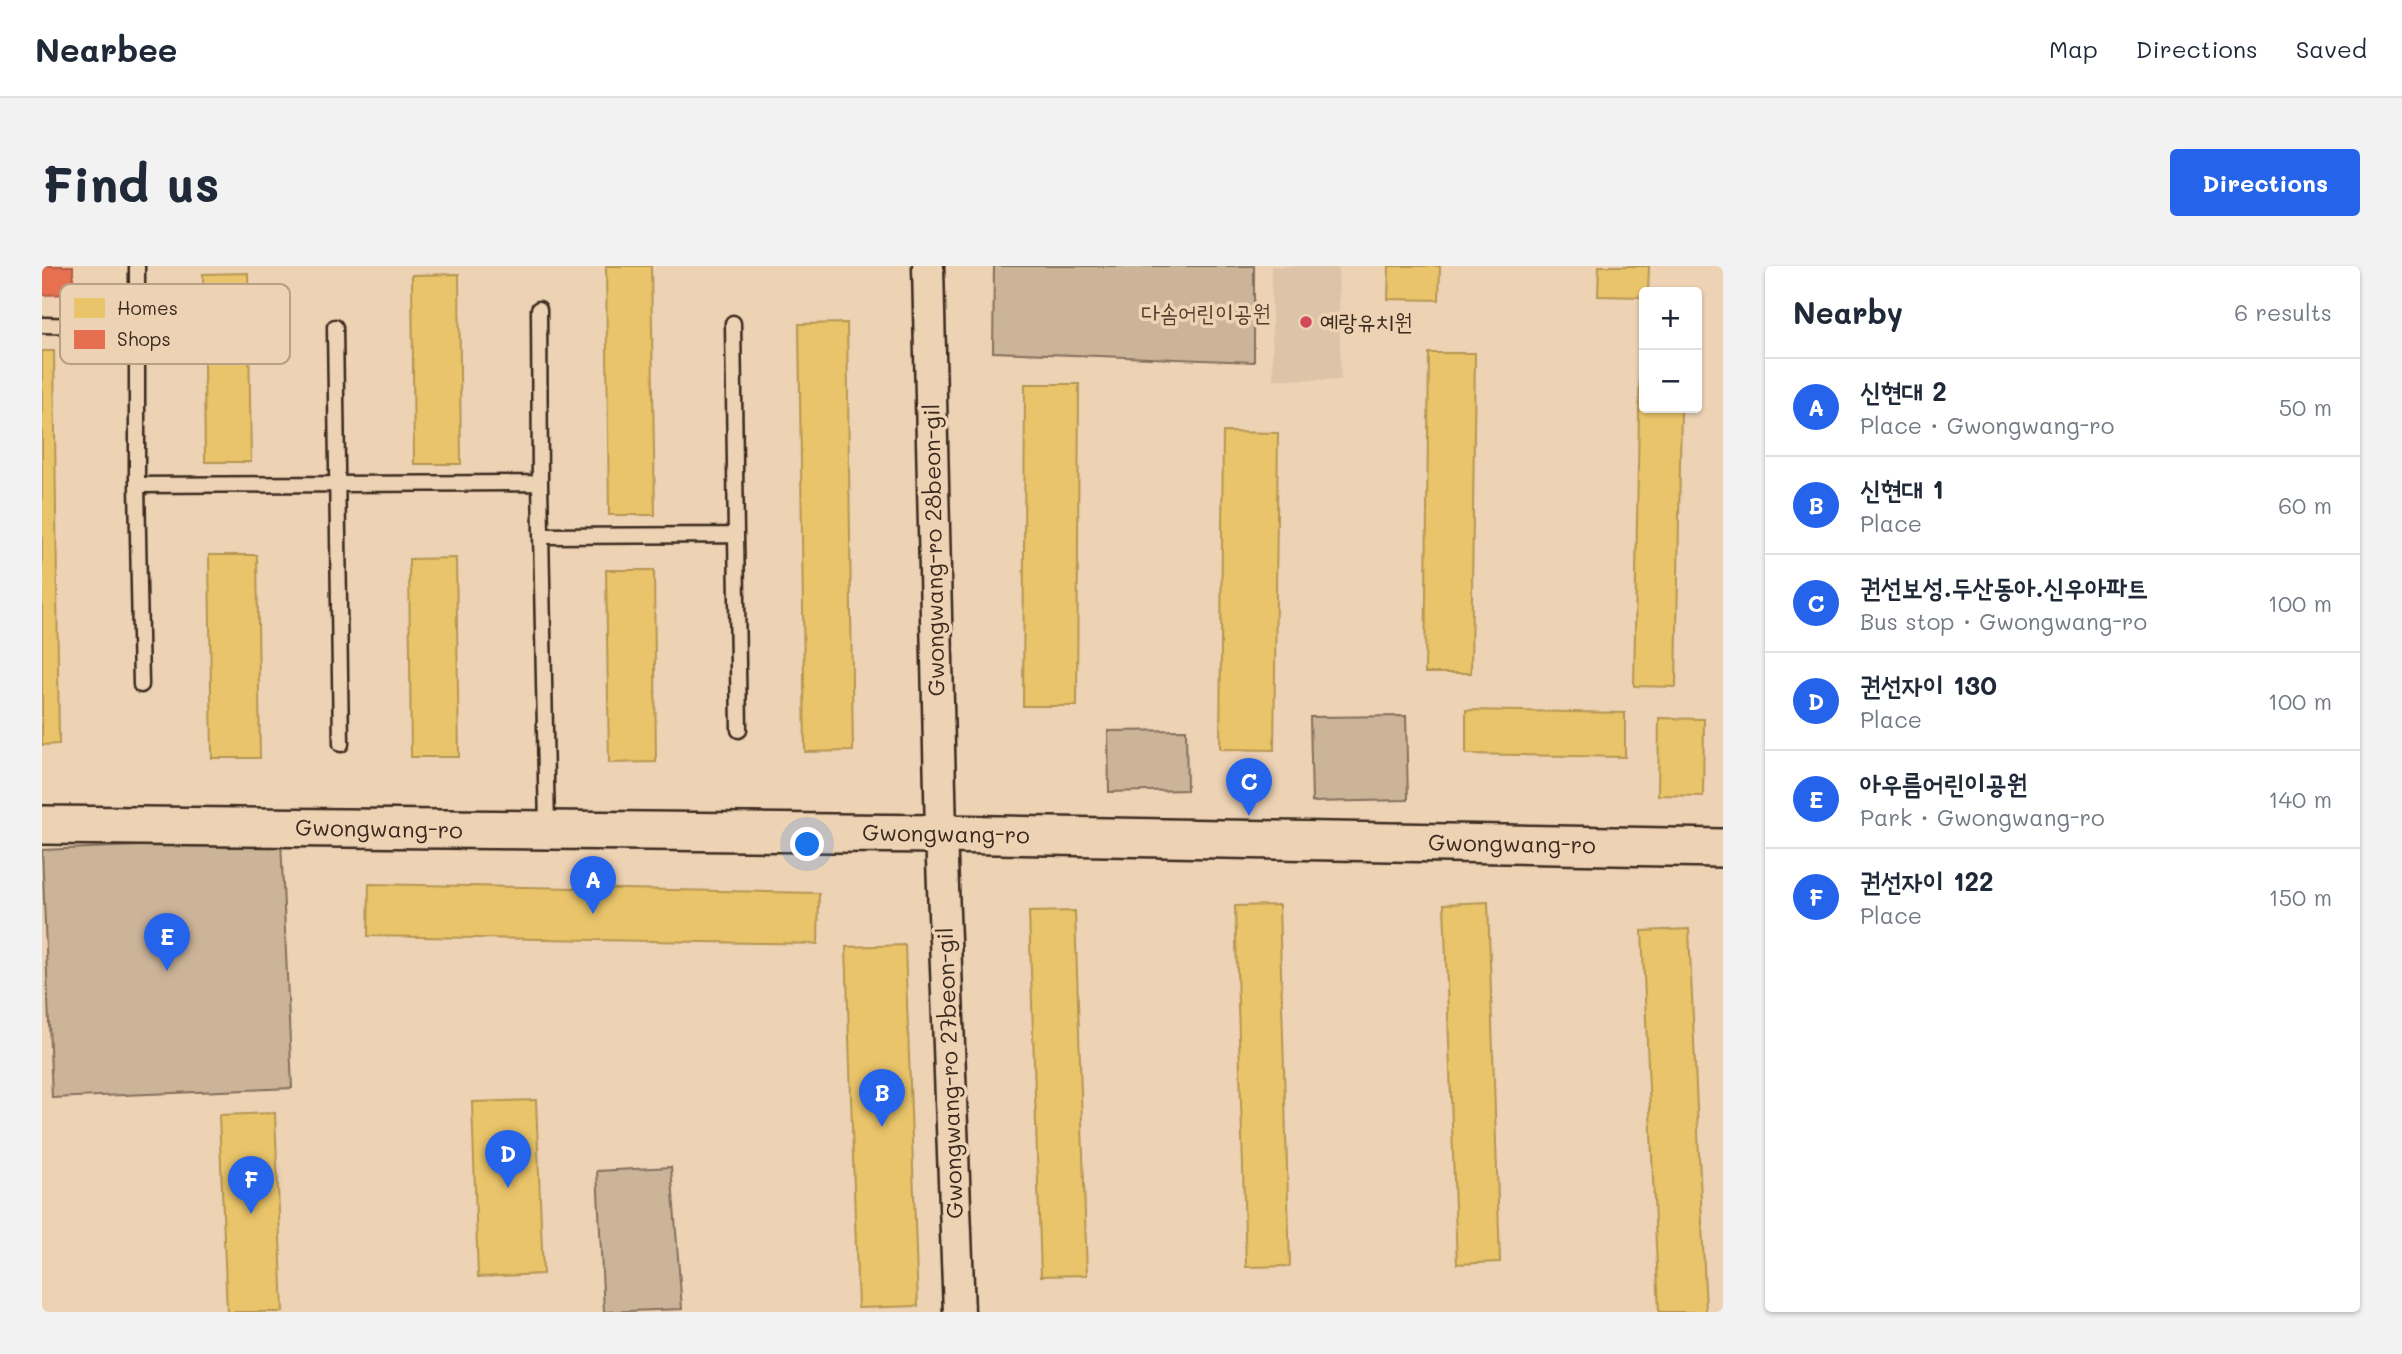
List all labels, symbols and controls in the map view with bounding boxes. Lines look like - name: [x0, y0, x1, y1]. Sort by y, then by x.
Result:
- text: Nearbee: [35, 27, 178, 70]
- text: Map: [2049, 33, 2098, 64]
- text: Directions: [2136, 33, 2258, 64]
- text: Saved: [2296, 33, 2367, 64]
- button: Directions: [2170, 149, 2360, 216]
- text: Find us: [42, 151, 220, 214]
- legend: [60, 284, 290, 364]
- map controls: [1639, 287, 1702, 413]
- button: +: [1639, 287, 1702, 350]
- text: Nearby: [1793, 292, 1903, 332]
- text: Homes: [117, 295, 178, 320]
- park label: 다솜어린이공원: [1141, 297, 1271, 327]
- text: 6 results: [2234, 297, 2332, 327]
- place label: 예랑유치원: [1320, 306, 1413, 336]
- marker: 예랑유치원: [1298, 314, 1314, 330]
- text: Shops: [117, 326, 171, 351]
- button: −: [1639, 350, 1702, 413]
- text: 신현대 2: [1860, 374, 1947, 408]
- text: A: [1808, 392, 1824, 422]
- text: 50 m: [2279, 392, 2332, 422]
- street label: Gwongwang-ro 28beon-gil: [915, 403, 951, 697]
- text: Place · Gwongwang-ro: [1860, 410, 2114, 440]
- text: 신현대 1: [1860, 472, 1944, 506]
- text: B: [1808, 490, 1824, 520]
- text: 60 m: [2278, 490, 2332, 520]
- text: Place: [1860, 508, 1922, 538]
- text: 권선보성.두산동아.신우아파트: [1860, 570, 2148, 604]
- text: C: [1807, 588, 1825, 618]
- text: 100 m: [2268, 588, 2332, 618]
- text: Bus stop · Gwongwang-ro: [1860, 606, 2147, 636]
- text: 권선자이 130: [1860, 668, 1997, 702]
- text: D: [1808, 686, 1824, 716]
- text: 100 m: [2268, 686, 2332, 716]
- text: Place: [1860, 704, 1922, 734]
- pin: C: [1226, 758, 1272, 816]
- text: 아우름어린이공원: [1860, 766, 2027, 800]
- text: E: [1809, 784, 1823, 814]
- text: 140 m: [2268, 784, 2332, 814]
- text: Park · Gwongwang-ro: [1860, 802, 2105, 832]
- street label: Gwongwang-ro: [295, 812, 463, 844]
- street label: Gwongwang-ro: [862, 817, 1030, 849]
- your location: [790, 827, 824, 861]
- street label: Gwongwang-ro: [1428, 827, 1596, 859]
- pin: A: [570, 856, 616, 914]
- text: 권선자이 122: [1860, 864, 1994, 898]
- text: F: [1809, 882, 1823, 912]
- text: 150 m: [2268, 882, 2332, 912]
- text: Place: [1860, 900, 1922, 930]
- pin: E: [144, 913, 190, 971]
- street label: Gwongwang-ro 27beon-gil: [929, 927, 969, 1219]
- pin: B: [859, 1069, 905, 1127]
- pin: D: [485, 1130, 531, 1188]
- pin: F: [228, 1156, 274, 1214]

